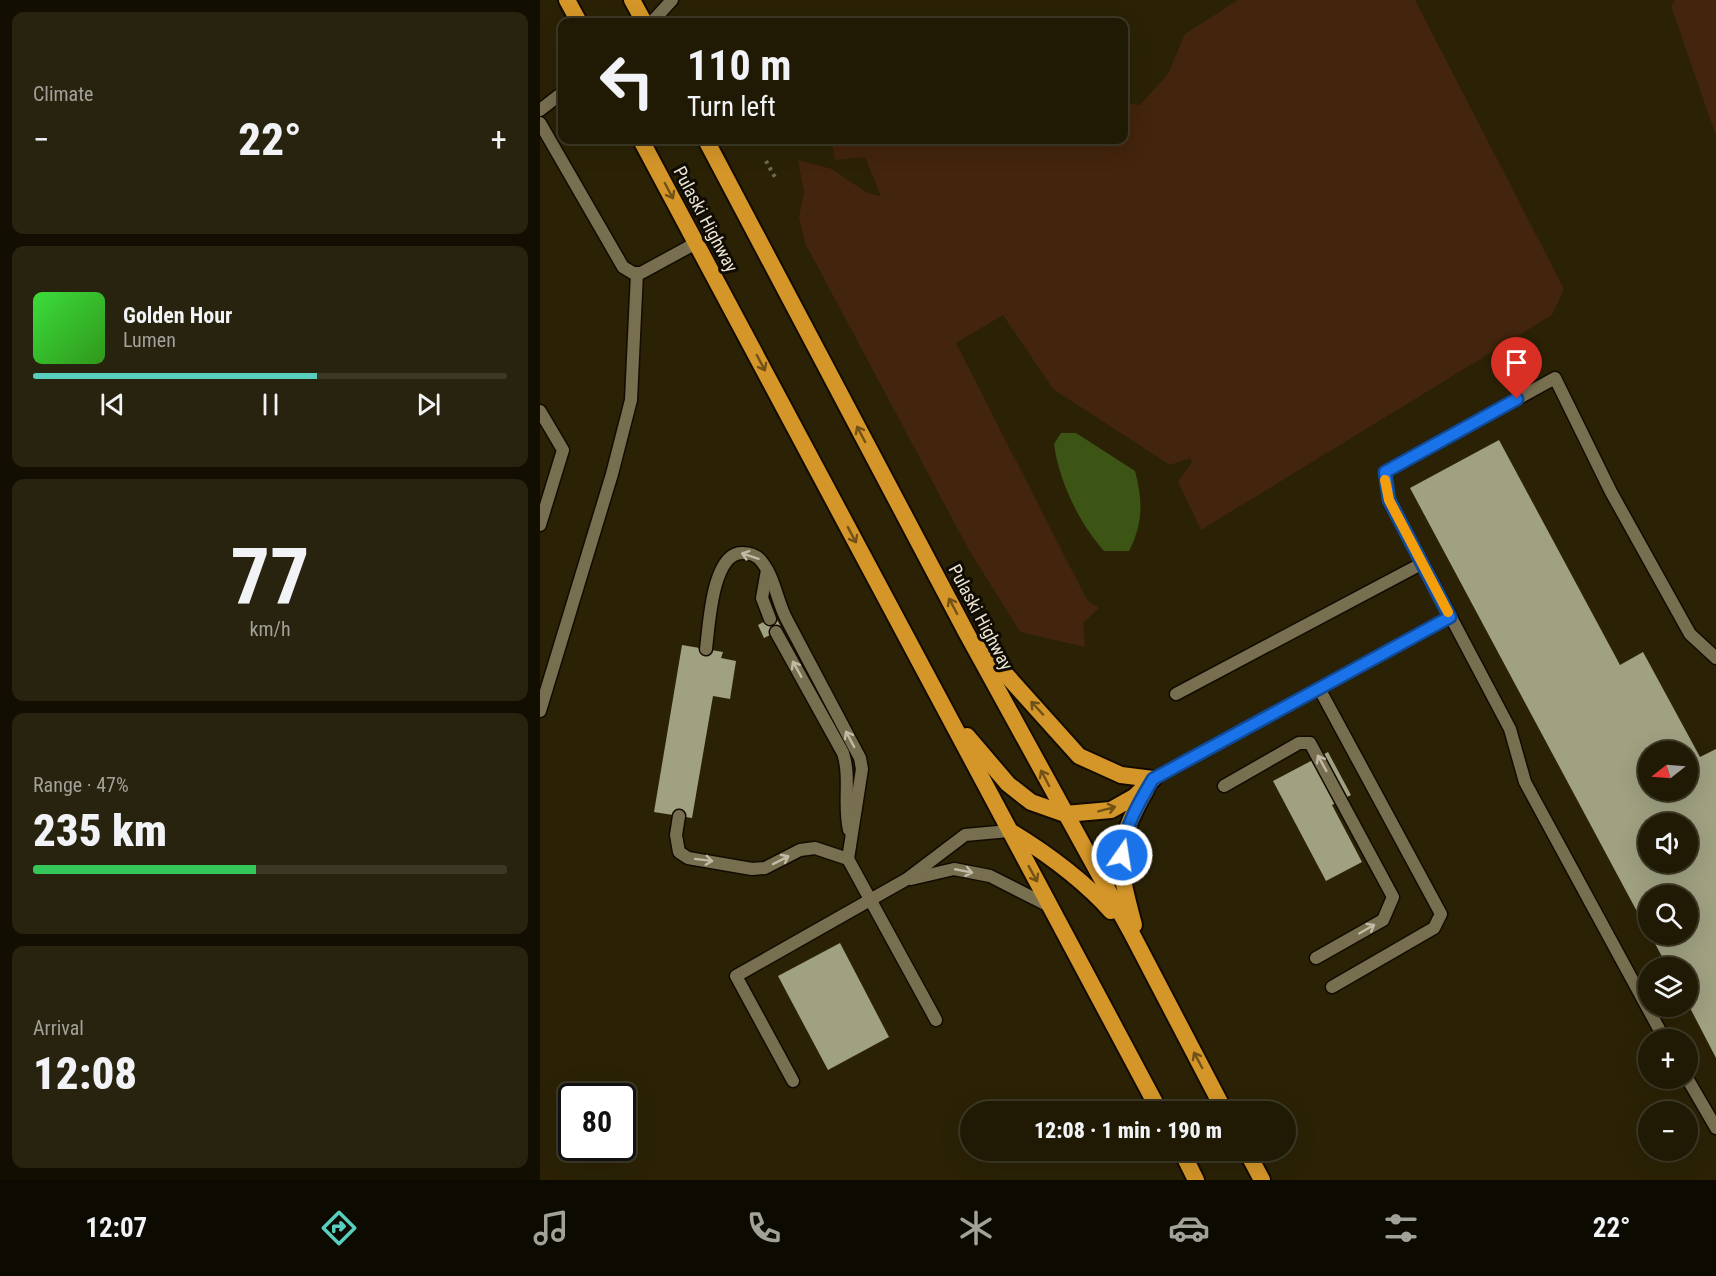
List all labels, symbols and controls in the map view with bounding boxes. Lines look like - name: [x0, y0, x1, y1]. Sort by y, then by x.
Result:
- text: 110 m: [687, 41, 792, 90]
- icon: left: [588, 42, 666, 120]
- text: Climate: [33, 82, 93, 106]
- text: Turn left: [687, 91, 776, 123]
- text: 22°: [238, 113, 302, 166]
- text: −: [33, 120, 50, 159]
- text: +: [491, 120, 507, 159]
- street label: Pulaski Highway: [669, 163, 743, 276]
- one-way arrow: [663, 182, 675, 199]
- text: Golden Hour: [123, 303, 232, 328]
- text: Lumen: [123, 328, 176, 352]
- pin: [1491, 337, 1542, 399]
- icon: arrive: [1500, 346, 1533, 379]
- one-way arrow: [755, 354, 767, 372]
- icon: previous: [96, 388, 129, 421]
- icon: pause: [254, 388, 287, 421]
- icon: next: [412, 388, 445, 421]
- one-way arrow: [855, 425, 867, 443]
- one-way arrow: [846, 526, 858, 543]
- text: 77: [231, 532, 309, 623]
- one-way arrow: [741, 550, 760, 561]
- street label: Pulaski Highway: [944, 561, 1018, 674]
- one-way arrow: [947, 598, 959, 615]
- text: km/h: [249, 617, 291, 641]
- one-way arrow: [791, 661, 803, 678]
- one-way arrow: [1030, 700, 1045, 715]
- one-way arrow: [844, 731, 855, 749]
- north arrow: [1638, 741, 1698, 801]
- map controls: [1638, 741, 1698, 1161]
- one-way arrow: [1316, 755, 1328, 772]
- one-way arrow: [1039, 769, 1050, 787]
- text: Range · 47%: [33, 773, 129, 797]
- one-way arrow: [1097, 803, 1116, 814]
- text: 235 km: [33, 804, 167, 857]
- button: sound: [1638, 813, 1698, 873]
- position arrow: [1090, 823, 1154, 887]
- one-way arrow: [772, 853, 790, 865]
- one-way arrow: [694, 854, 714, 865]
- one-way arrow: [1027, 865, 1039, 882]
- one-way arrow: [954, 866, 973, 877]
- button: search: [1638, 885, 1698, 945]
- one-way arrow: [1358, 923, 1375, 935]
- button: layers: [1638, 957, 1698, 1017]
- text: Arrival: [33, 1016, 84, 1040]
- button: +: [1638, 1029, 1698, 1089]
- text: 12:08: [33, 1047, 137, 1100]
- one-way arrow: [1192, 1051, 1203, 1069]
- speed limit sign: 80: [558, 1083, 636, 1161]
- button: −: [1638, 1101, 1698, 1161]
- text: 12:08 · 1 min · 190 m: [1034, 1118, 1222, 1143]
- icon: directions: [318, 1207, 360, 1249]
- icon: music: [530, 1207, 572, 1249]
- icon: phone: [743, 1207, 785, 1249]
- icon: climate: [955, 1207, 997, 1249]
- icon: car: [1168, 1207, 1210, 1249]
- icon: filters: [1380, 1207, 1422, 1249]
- text: 12:07: [85, 1212, 147, 1244]
- text: 22°: [1593, 1212, 1631, 1244]

